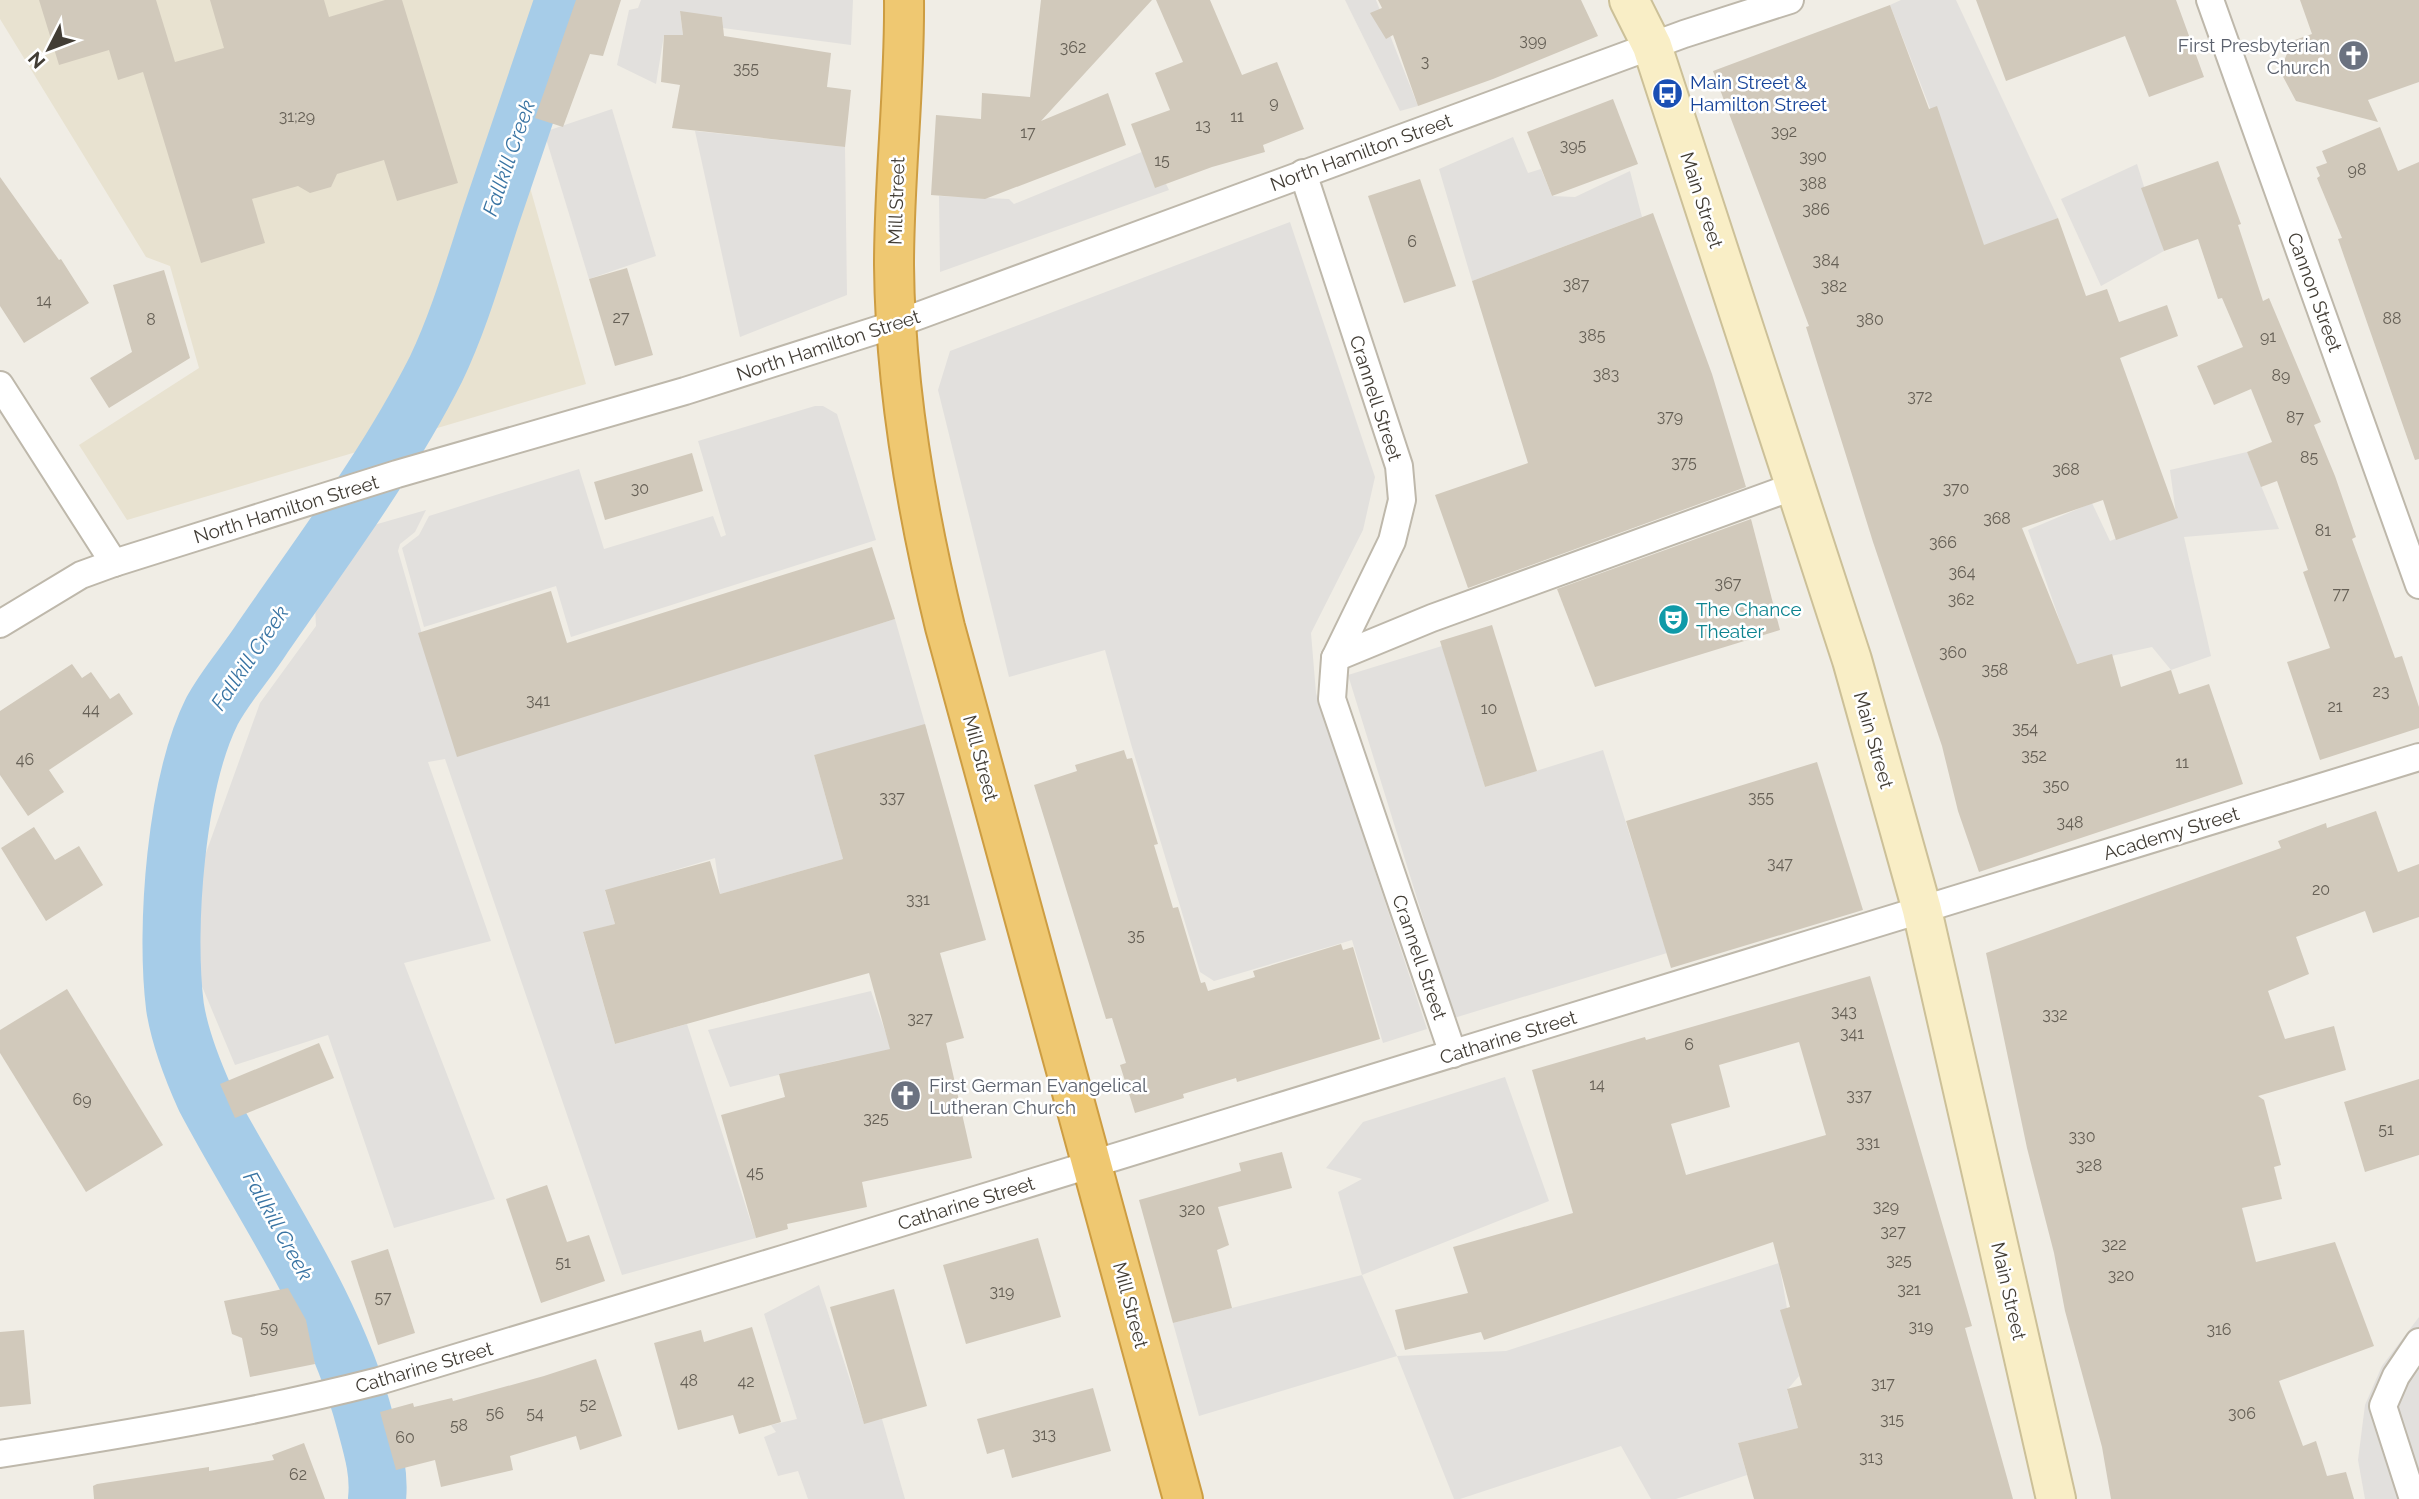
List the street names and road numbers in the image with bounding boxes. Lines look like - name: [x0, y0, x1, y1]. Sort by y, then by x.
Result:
- street label: North Hamilton Street: [1267, 109, 1456, 195]
- street label: Main Street: [1676, 149, 1728, 251]
- street label: Mill Street: [883, 156, 909, 245]
- street label: Cannon Street: [2283, 229, 2347, 355]
- street label: North Hamilton Street: [733, 305, 923, 385]
- street label: Crannell Street: [1345, 332, 1407, 464]
- street label: North Hamilton Street: [191, 470, 382, 548]
- street label: Main Street: [1850, 689, 1898, 792]
- street label: Mill Street: [959, 713, 1003, 804]
- street label: Academy Street: [2100, 802, 2242, 864]
- street label: Crannell Street: [1388, 892, 1452, 1023]
- street label: Catharine Street: [1437, 1006, 1580, 1068]
- street label: Catharine Street: [895, 1172, 1038, 1234]
- street label: Main Street: [1987, 1240, 2031, 1343]
- street label: Mill Street: [1109, 1260, 1153, 1351]
- street label: Catharine Street: [353, 1337, 496, 1397]

